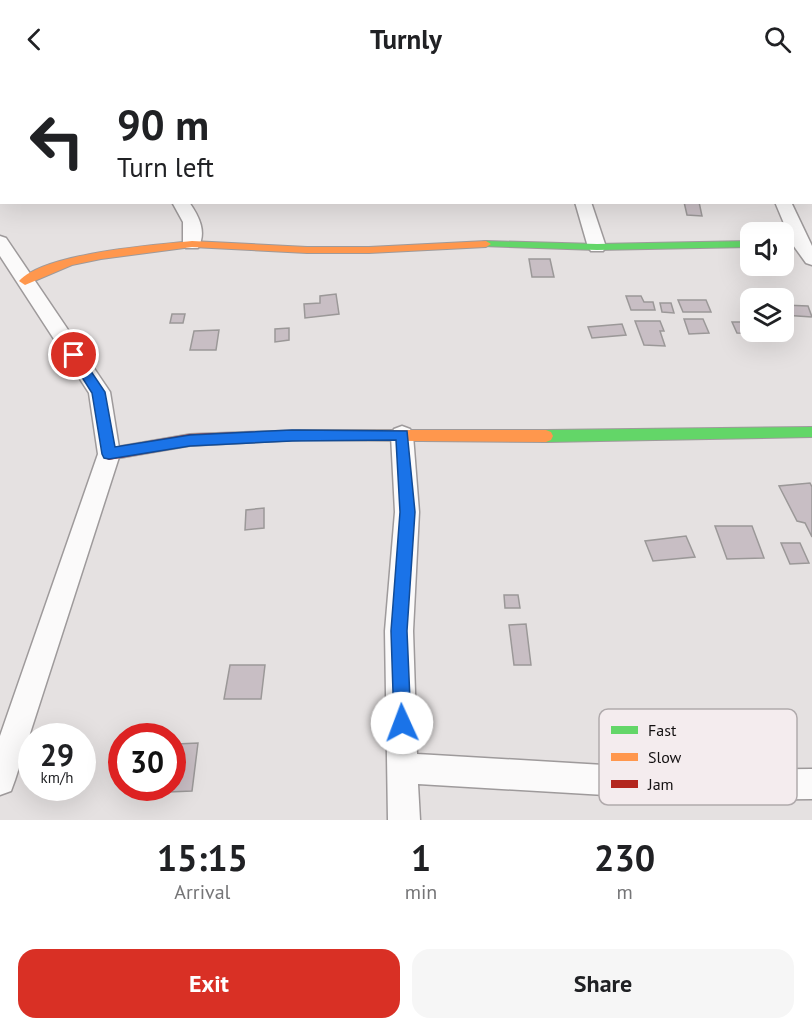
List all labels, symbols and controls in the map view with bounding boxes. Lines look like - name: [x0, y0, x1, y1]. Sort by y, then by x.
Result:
- text: Turnly: [370, 22, 442, 56]
- icon: back: [18, 23, 51, 56]
- icon: search: [761, 23, 794, 56]
- text: 90 m: [117, 97, 209, 152]
- icon: left: [18, 102, 96, 180]
- text: Turn left: [117, 150, 214, 184]
- map controls: [740, 222, 794, 342]
- button: sound: [740, 222, 794, 276]
- button: layers: [740, 288, 794, 342]
- pin: [48, 329, 99, 380]
- icon: arrive: [57, 338, 90, 371]
- position arrow: [370, 691, 434, 755]
- legend: [599, 709, 797, 805]
- text: Fast: [648, 720, 677, 740]
- speed limit sign: 30: [108, 723, 186, 801]
- text: 29: [40, 735, 74, 774]
- text: Slow: [648, 747, 682, 767]
- text: km/h: [41, 768, 73, 787]
- text: Jam: [647, 774, 674, 794]
- text: 15:15: [157, 834, 248, 881]
- text: 1: [411, 834, 431, 881]
- text: 230: [594, 834, 655, 881]
- text: Arrival: [174, 879, 230, 905]
- text: min: [405, 879, 437, 905]
- text: m: [617, 879, 633, 905]
- button: Exit: [18, 949, 400, 1018]
- button: Share: [412, 949, 794, 1018]

